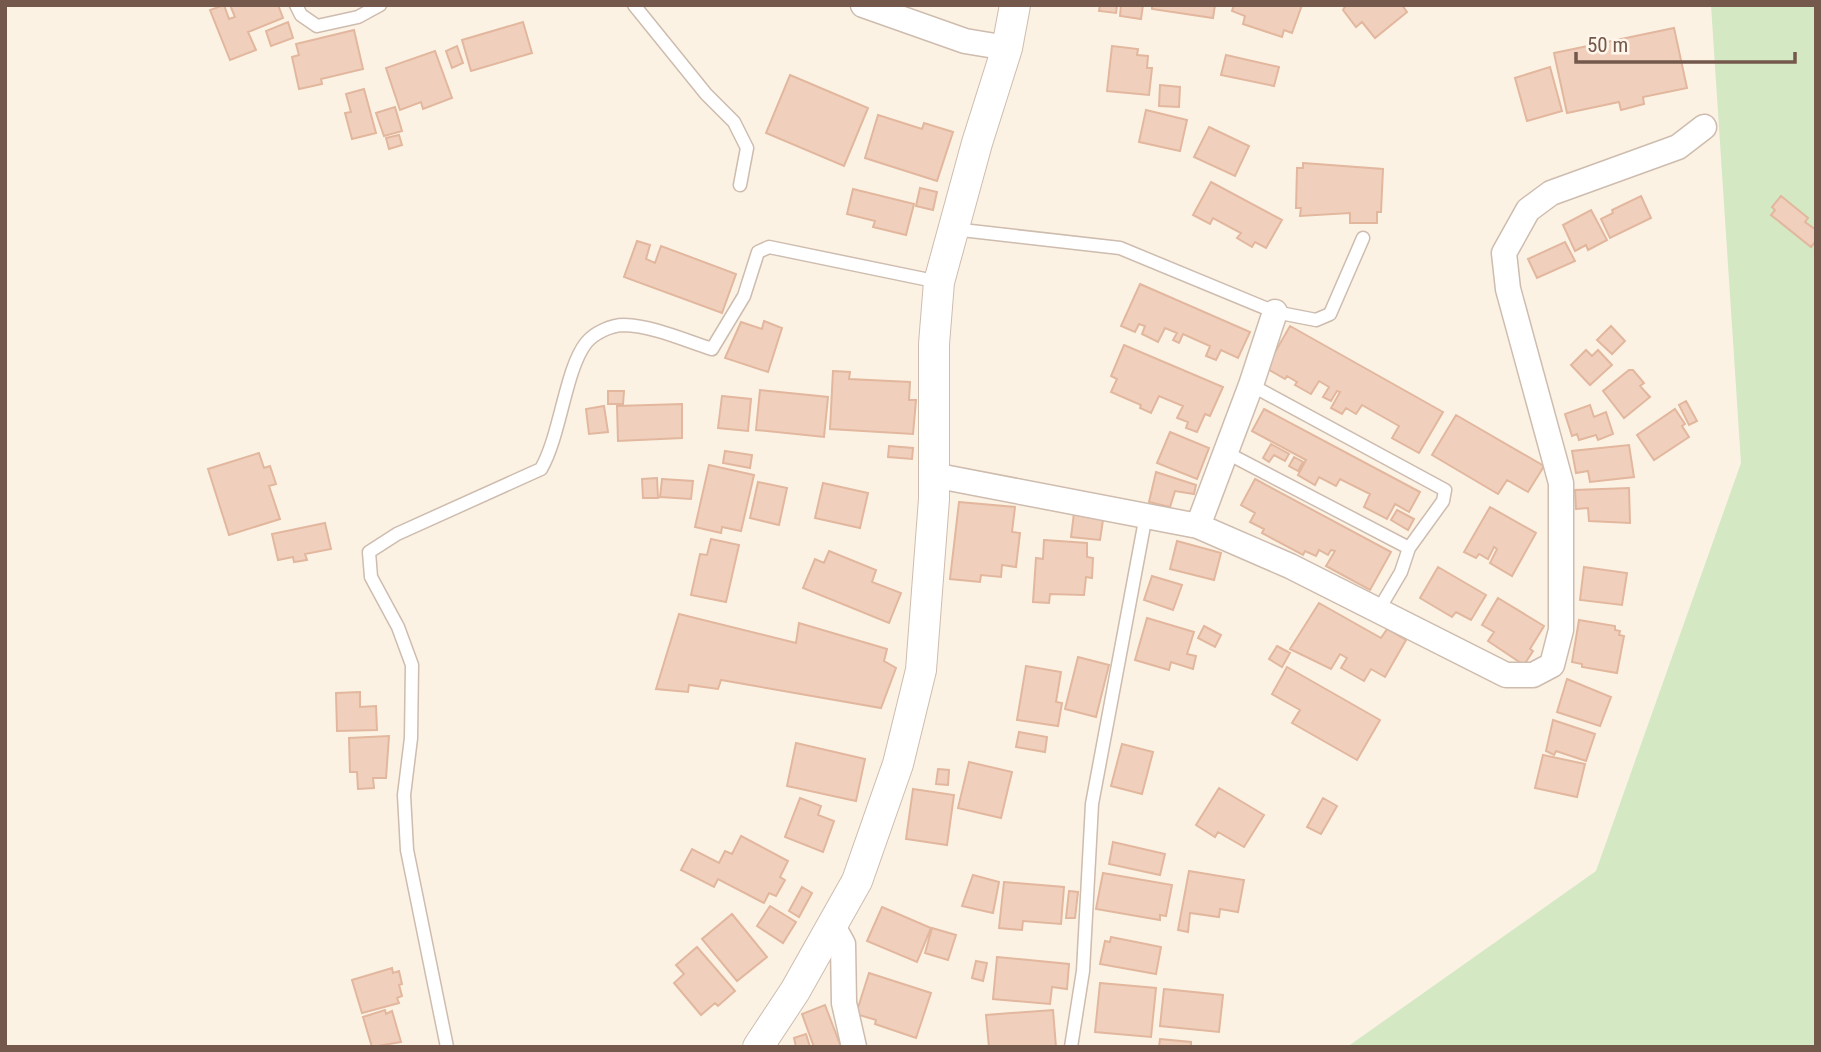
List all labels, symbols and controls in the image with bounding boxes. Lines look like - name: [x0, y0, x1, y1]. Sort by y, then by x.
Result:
- scale bar: [1576, 21, 1795, 65]
- text: 50 m: [1587, 33, 1628, 57]

